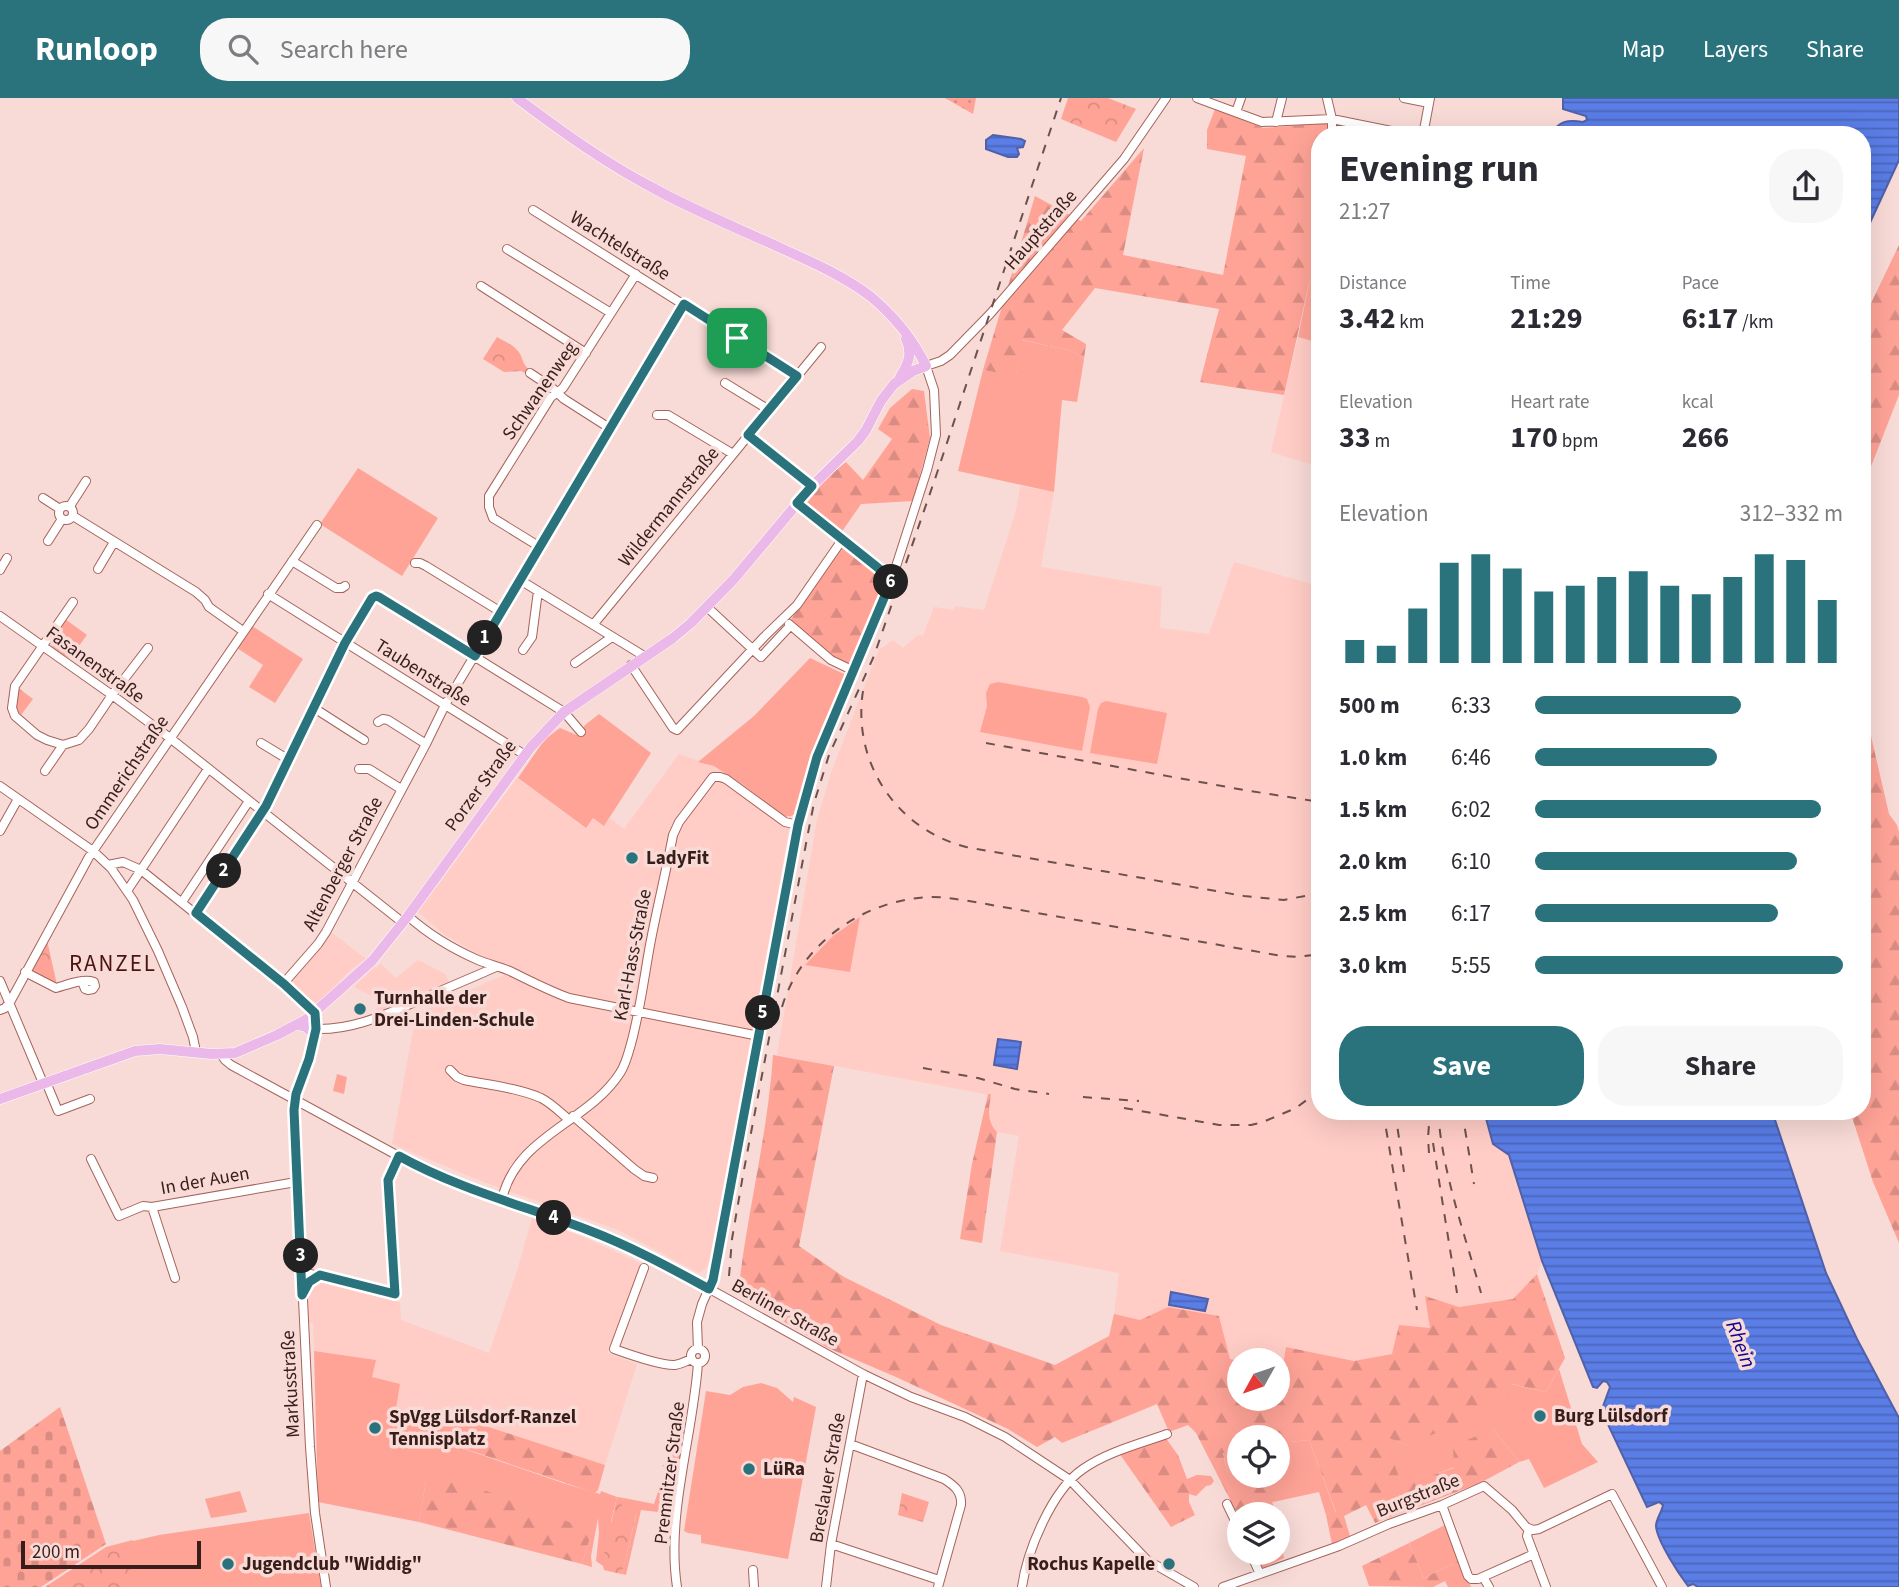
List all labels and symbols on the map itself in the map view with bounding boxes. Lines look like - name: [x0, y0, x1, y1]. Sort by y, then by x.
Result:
- street label: Hauptstraße: [998, 184, 1084, 276]
- street label: Wachtelstraße: [565, 204, 675, 288]
- pin: [707, 308, 767, 368]
- street label: Schwanenweg: [496, 336, 584, 446]
- street label: Wildermannstraße: [612, 441, 726, 573]
- pin: 6: [874, 564, 908, 600]
- street label: Fasanenstraße: [40, 620, 150, 710]
- pin: 1: [468, 620, 503, 656]
- street label: Taubenstraße: [370, 633, 476, 713]
- street label: Ommerichstraße: [78, 710, 176, 836]
- street label: Porzer Straße: [439, 735, 523, 837]
- street label: Altenberger Straße: [296, 792, 390, 936]
- place label: LadyFit: [646, 845, 709, 872]
- marker: LadyFit: [624, 850, 640, 866]
- pin: 2: [206, 854, 242, 888]
- street label: Karl-Hass-Straße: [607, 887, 659, 1023]
- district label: RANZEL: [69, 947, 157, 980]
- place label: Turnhalle der Drei-Linden-Schule: [374, 985, 535, 1034]
- pin: 5: [746, 996, 780, 1030]
- marker: Turnhalle der Drei-Linden-Schule: [352, 1001, 368, 1017]
- street label: In der Auen: [158, 1160, 252, 1202]
- pin: 4: [536, 1200, 572, 1236]
- pin: 3: [284, 1238, 318, 1274]
- street label: Berliner Straße: [726, 1272, 844, 1354]
- water label: Rhein: [1718, 1316, 1764, 1372]
- street label: Markusstraße: [275, 1330, 307, 1438]
- north arrow: [1227, 1348, 1290, 1410]
- street label: Premnitzer Straße: [648, 1400, 692, 1546]
- place label: Burg Lülsdorf: [1554, 1403, 1669, 1430]
- place label: SpVgg Lülsdorf-Ranzel Tennisplatz: [389, 1404, 577, 1453]
- marker: Burg Lülsdorf: [1532, 1408, 1548, 1424]
- street label: Breslauer Straße: [803, 1411, 853, 1545]
- marker: SpVgg Lülsdorf-Ranzel Tennisplatz: [367, 1420, 383, 1436]
- place label: LüRa: [763, 1456, 805, 1483]
- marker: LüRa: [741, 1461, 757, 1477]
- street label: Burgstraße: [1372, 1467, 1464, 1525]
- scale bar: [21, 1538, 201, 1570]
- place label: Jugendclub "Widdig": [242, 1551, 422, 1578]
- place label: Rochus Kapelle: [1027, 1551, 1155, 1578]
- marker: Jugendclub "Widdig": [220, 1556, 236, 1572]
- marker: Rochus Kapelle: [1161, 1556, 1177, 1572]

